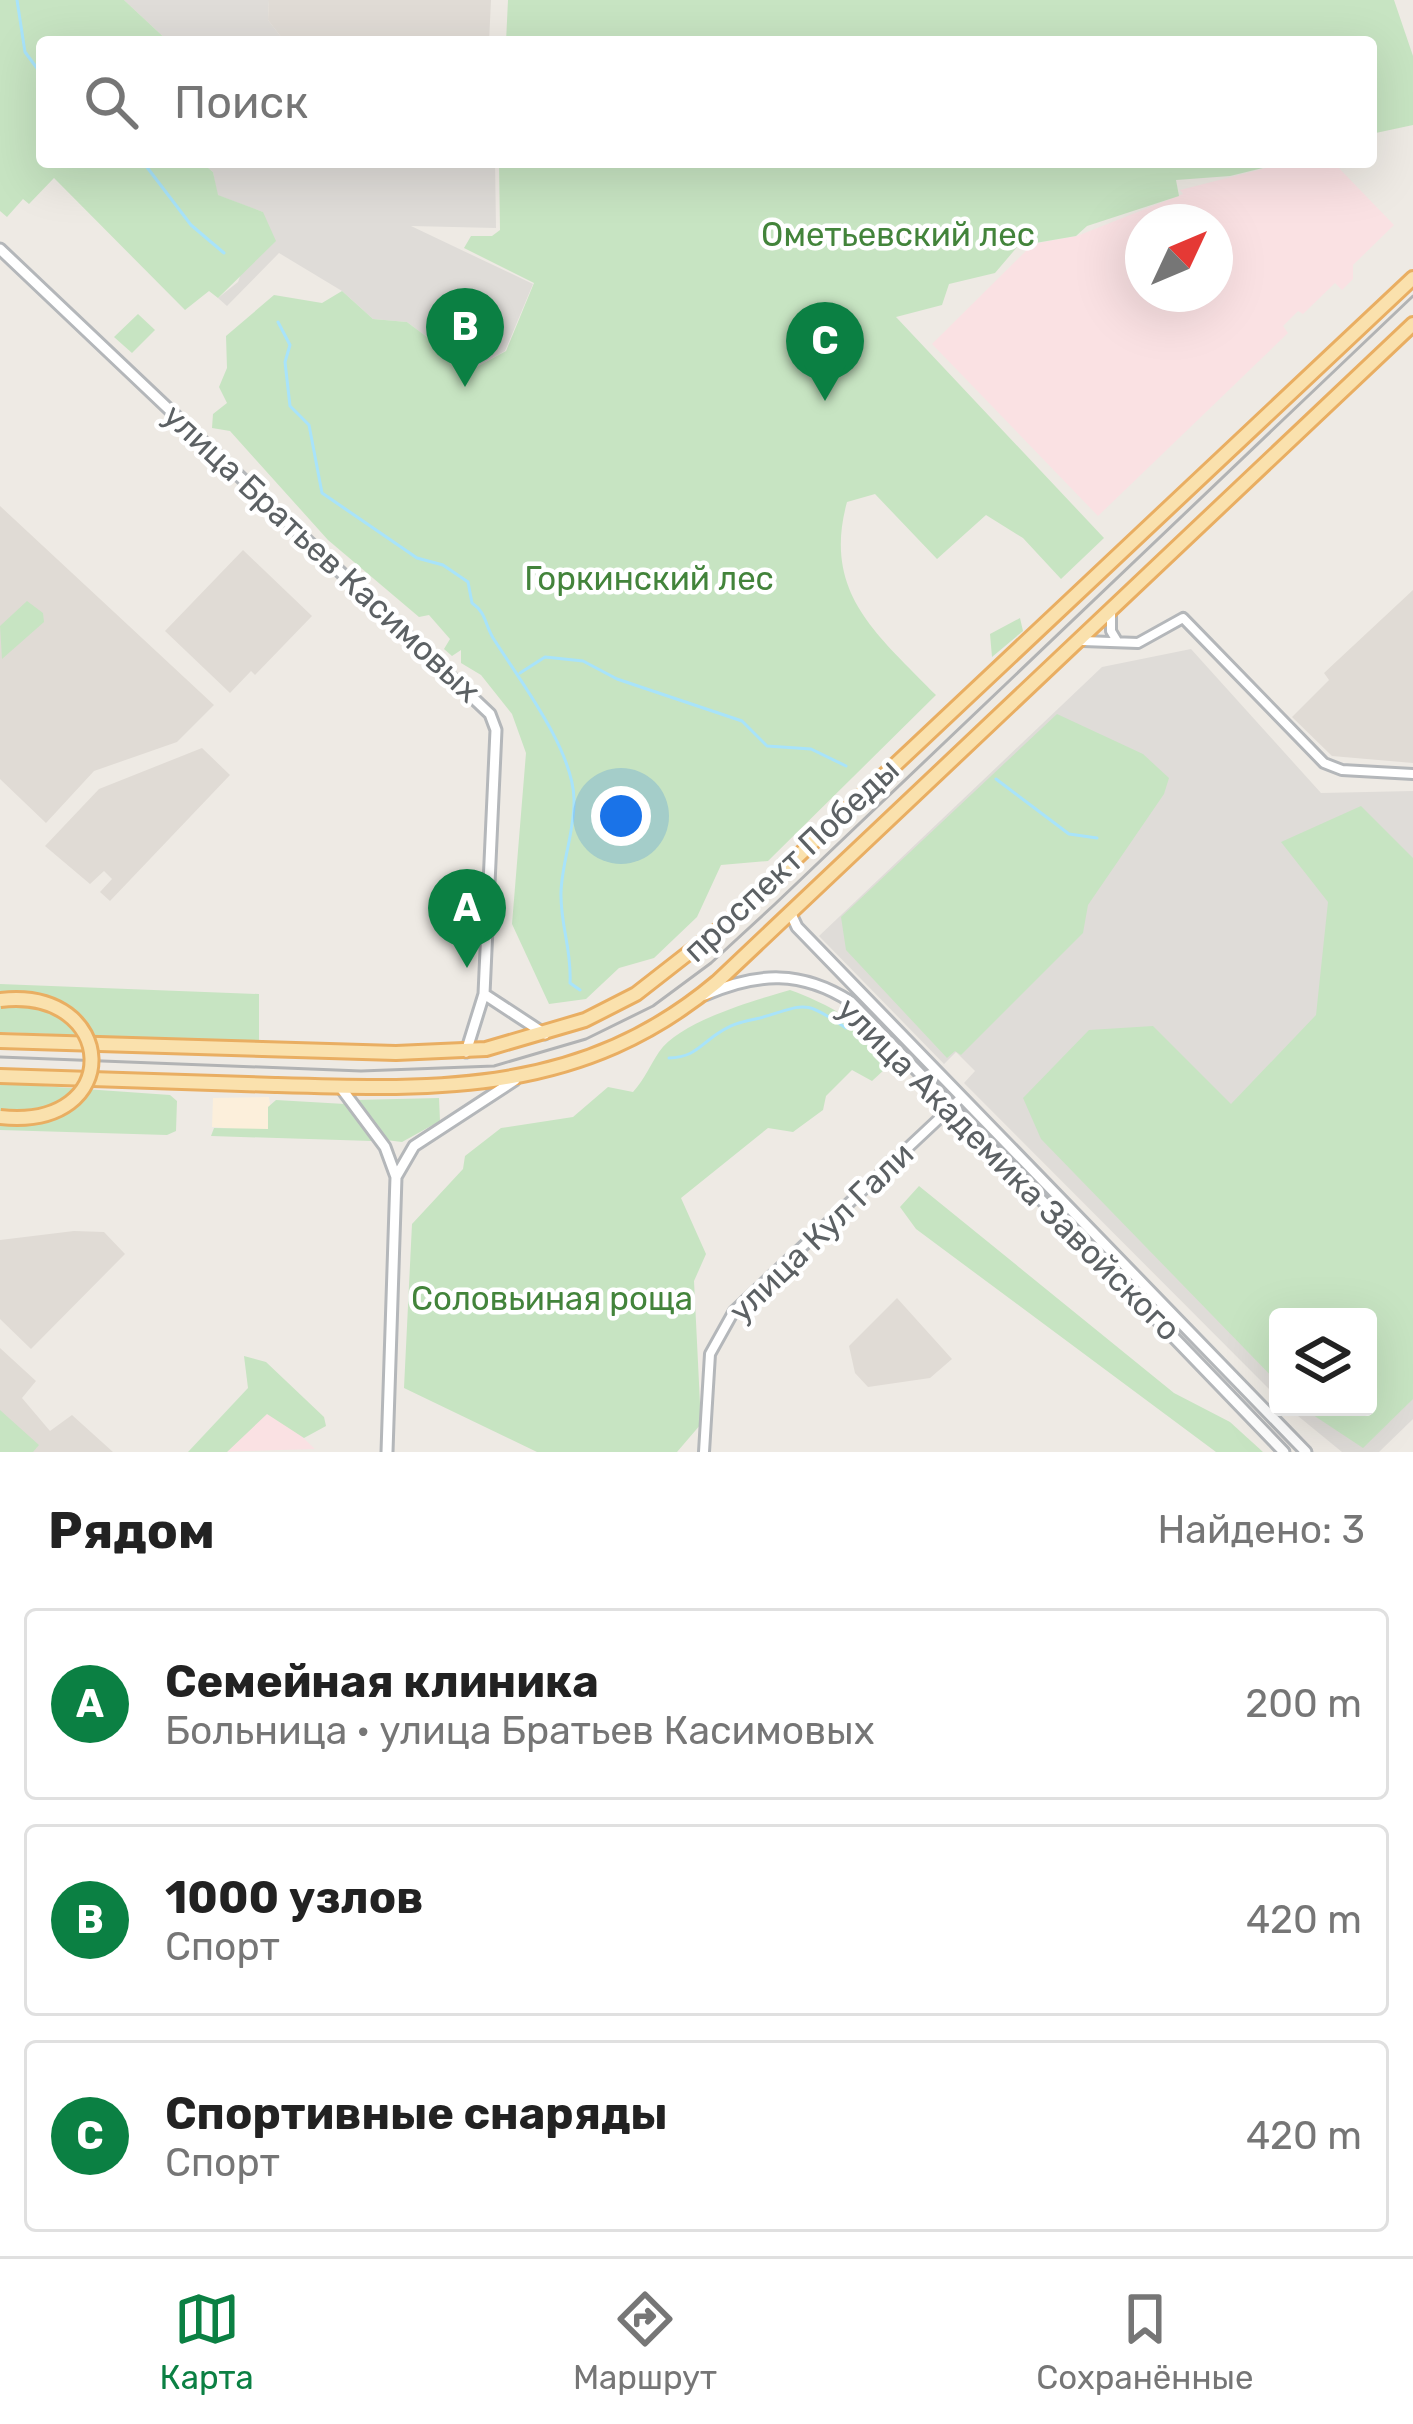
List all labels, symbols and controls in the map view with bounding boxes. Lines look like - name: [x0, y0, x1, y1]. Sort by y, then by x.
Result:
- search box: [36, 36, 1377, 168]
- icon: search: [78, 69, 144, 135]
- text: Поиск: [174, 76, 308, 129]
- north arrow: [1125, 204, 1233, 312]
- park label: Ометьевский лес: [761, 215, 1035, 254]
- pin: B: [426, 288, 504, 387]
- pin: C: [786, 302, 864, 401]
- street label: улица Братьев Касимовых: [155, 396, 489, 710]
- park label: Горкинский лес: [524, 559, 774, 598]
- street label: проспект Победы: [675, 750, 907, 970]
- your location: [591, 786, 651, 846]
- pin: A: [428, 869, 506, 968]
- street label: улица Академика Завойского: [829, 989, 1189, 1349]
- street label: улица Кул Гали: [721, 1134, 921, 1330]
- park label: Соловьиная роща: [411, 1279, 693, 1318]
- map controls: [1269, 1308, 1377, 1416]
- button: layers: [1269, 1308, 1377, 1416]
- text: Рядом: [48, 1500, 215, 1561]
- text: Найдено: 3: [1158, 1507, 1365, 1553]
- text: Семейная клиника: [165, 1655, 599, 1708]
- text: A: [76, 1681, 104, 1727]
- text: 200 m: [1245, 1681, 1362, 1727]
- text: Больница · улица Братьев Касимовых: [165, 1708, 875, 1754]
- text: 1000 узлов: [165, 1871, 423, 1924]
- text: B: [76, 1897, 104, 1943]
- text: 420 m: [1246, 1897, 1362, 1943]
- text: Спорт: [165, 1924, 280, 1970]
- text: Спортивные снаряды: [165, 2087, 667, 2140]
- text: C: [76, 2113, 104, 2159]
- text: 420 m: [1246, 2113, 1362, 2159]
- text: Спорт: [165, 2140, 280, 2186]
- tab: Карта: [160, 2286, 254, 2397]
- tab: Маршрут: [573, 2286, 717, 2397]
- tab: Сохранённые: [1036, 2286, 1253, 2397]

